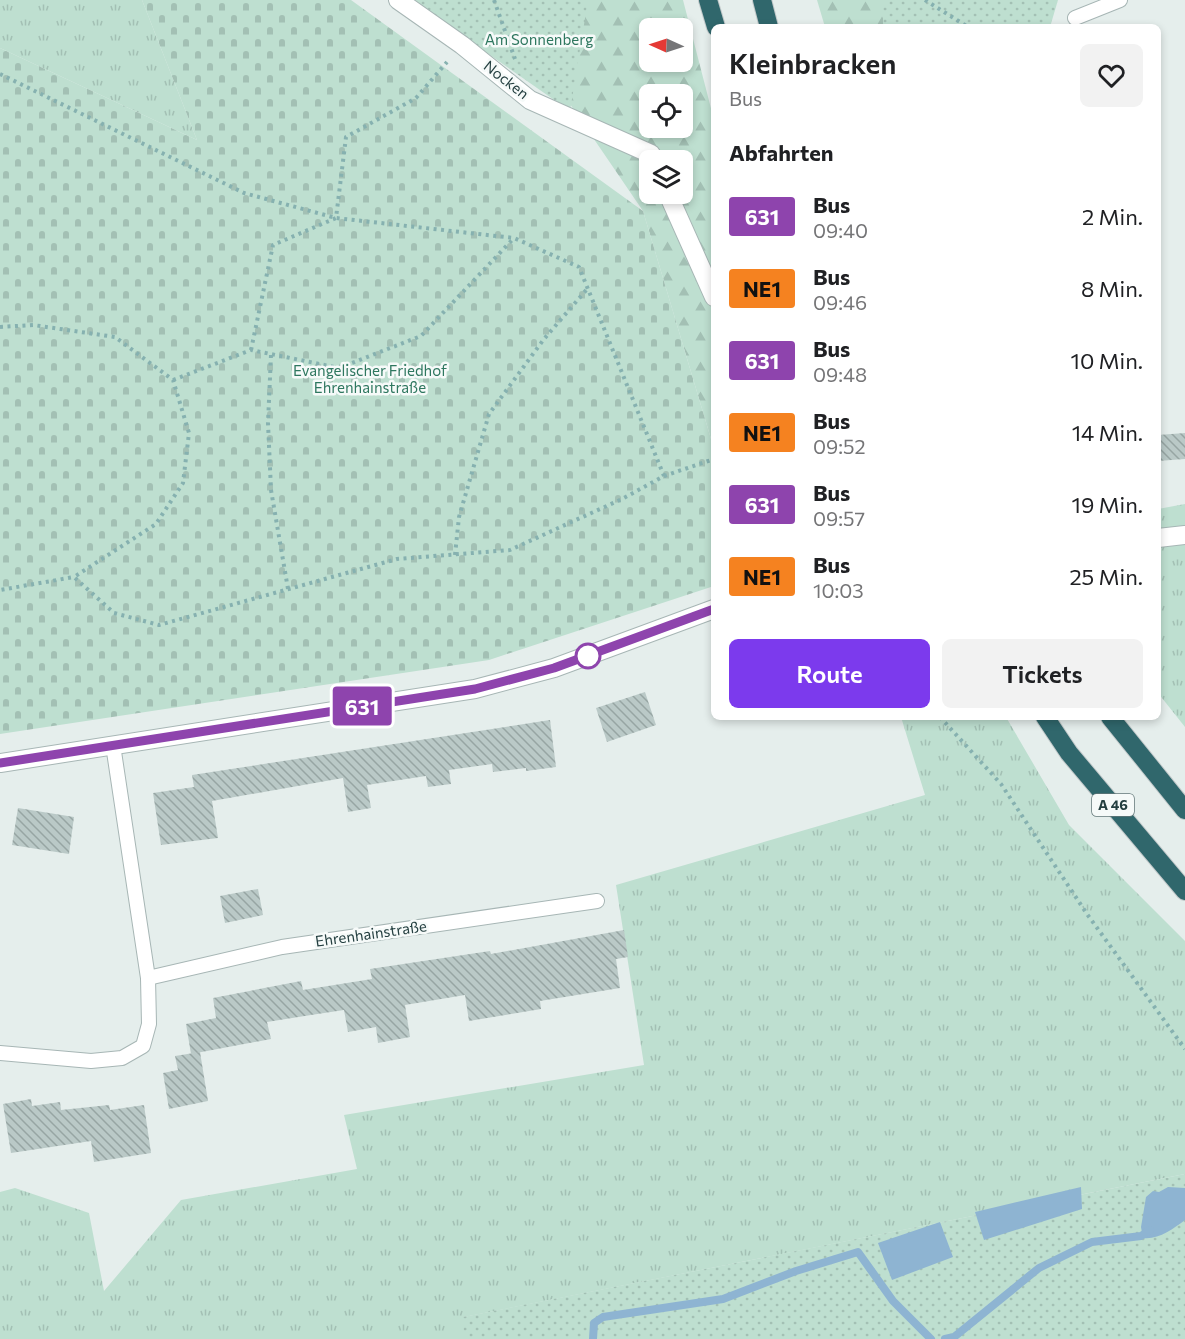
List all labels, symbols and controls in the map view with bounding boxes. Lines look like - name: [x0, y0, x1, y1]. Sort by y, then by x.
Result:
- north arrow: [639, 18, 693, 72]
- map controls: [639, 18, 693, 204]
- park label: Am Sonnenberg: [485, 30, 593, 48]
- button: heart: [1080, 44, 1143, 107]
- text: Kleinbracken: [729, 46, 896, 80]
- street label: Nocken: [481, 56, 533, 102]
- button: locate: [639, 84, 693, 138]
- text: Bus: [729, 86, 762, 110]
- text: Abfahrten: [729, 139, 833, 166]
- button: layers: [639, 150, 693, 204]
- text: Bus: [813, 191, 850, 218]
- text: 2 Min.: [1082, 203, 1143, 230]
- text: 631: [745, 204, 779, 229]
- text: 09:40: [813, 218, 868, 242]
- text: Bus: [813, 263, 850, 290]
- text: 8 Min.: [1081, 275, 1143, 302]
- text: NE1: [743, 276, 781, 301]
- text: 09:46: [813, 290, 867, 314]
- text: Bus: [813, 335, 850, 362]
- text: 10 Min.: [1071, 347, 1143, 374]
- text: 631: [745, 348, 779, 373]
- park label: Evangelischer Friedhof Ehrenhainstraße: [293, 361, 447, 396]
- text: 09:48: [813, 362, 867, 386]
- text: Bus: [813, 407, 850, 434]
- text: 14 Min.: [1072, 419, 1143, 446]
- text: NE1: [743, 420, 781, 445]
- text: 09:52: [813, 434, 866, 458]
- text: Bus: [813, 479, 850, 506]
- text: 19 Min.: [1072, 491, 1143, 518]
- text: 631: [745, 492, 779, 517]
- text: 09:57: [813, 506, 865, 530]
- text: Bus: [813, 551, 850, 578]
- text: 25 Min.: [1069, 563, 1143, 590]
- text: NE1: [743, 564, 781, 589]
- text: 10:03: [813, 578, 864, 602]
- button: Route: [729, 639, 930, 708]
- button: Tickets: [942, 639, 1143, 708]
- unlabelled marker: [575, 643, 601, 669]
- line badge: 631: [328, 686, 397, 726]
- text: 631: [345, 694, 379, 719]
- road number: A 46: [1092, 794, 1134, 816]
- street label: Ehrenhainstraße: [314, 916, 428, 950]

